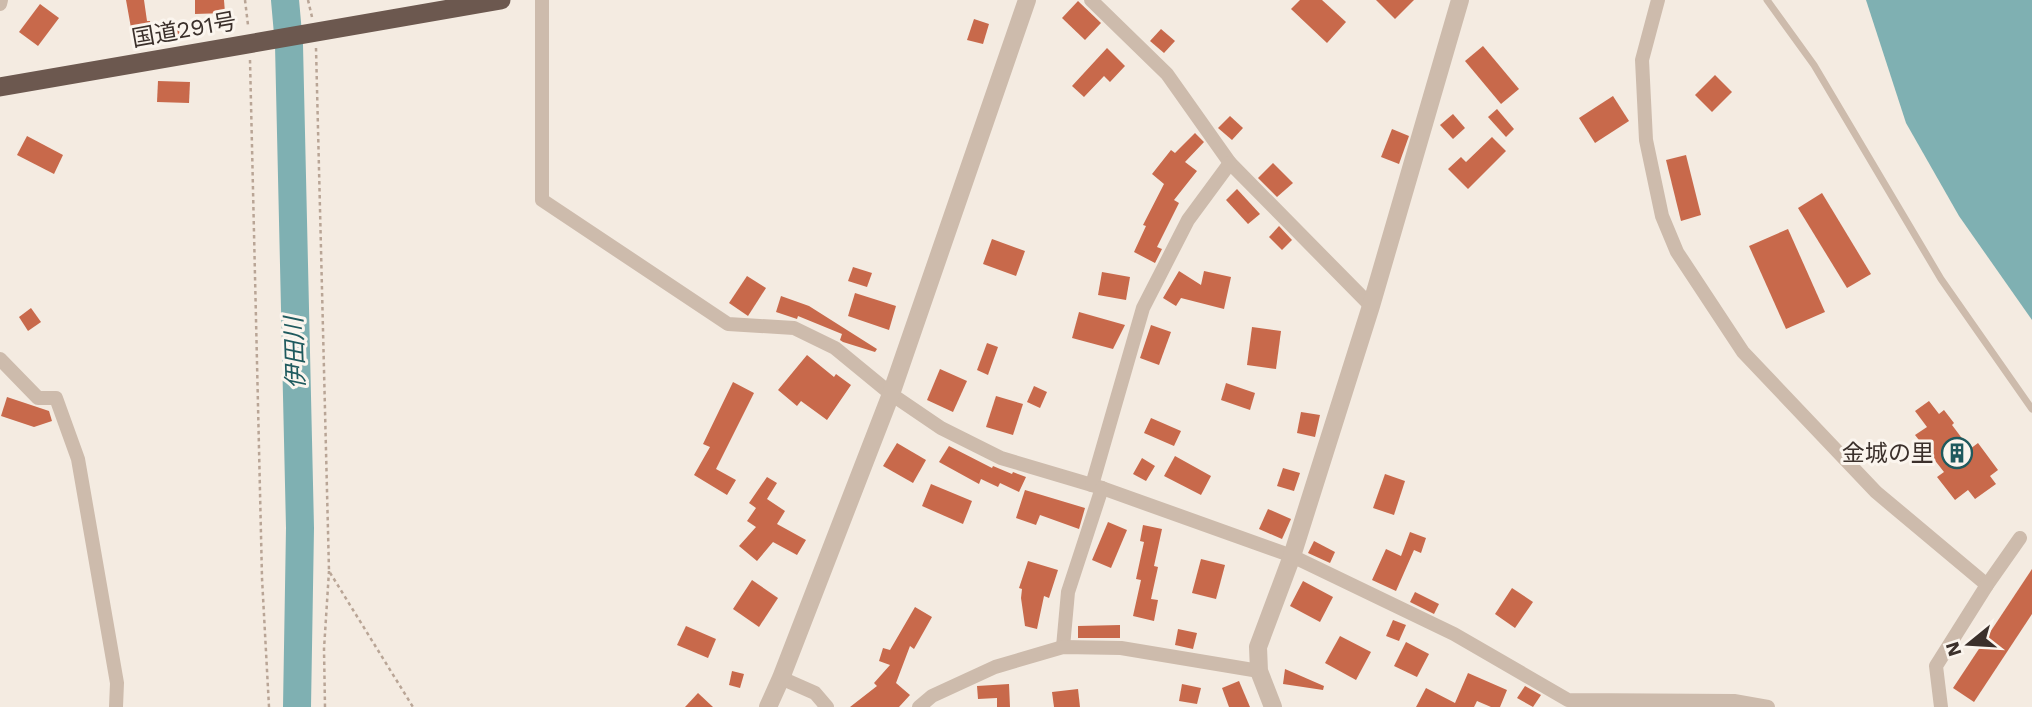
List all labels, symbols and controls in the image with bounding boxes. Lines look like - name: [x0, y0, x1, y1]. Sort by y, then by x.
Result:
- street label: 国道291号: [130, 8, 238, 52]
- water label: 伊田川: [280, 314, 310, 389]
- building icon: 金城の里: [1940, 436, 1974, 470]
- place label: 金城の里: [1842, 440, 1934, 467]
- north arrow: [1934, 609, 2004, 679]
- text: N: [1940, 639, 1966, 659]

